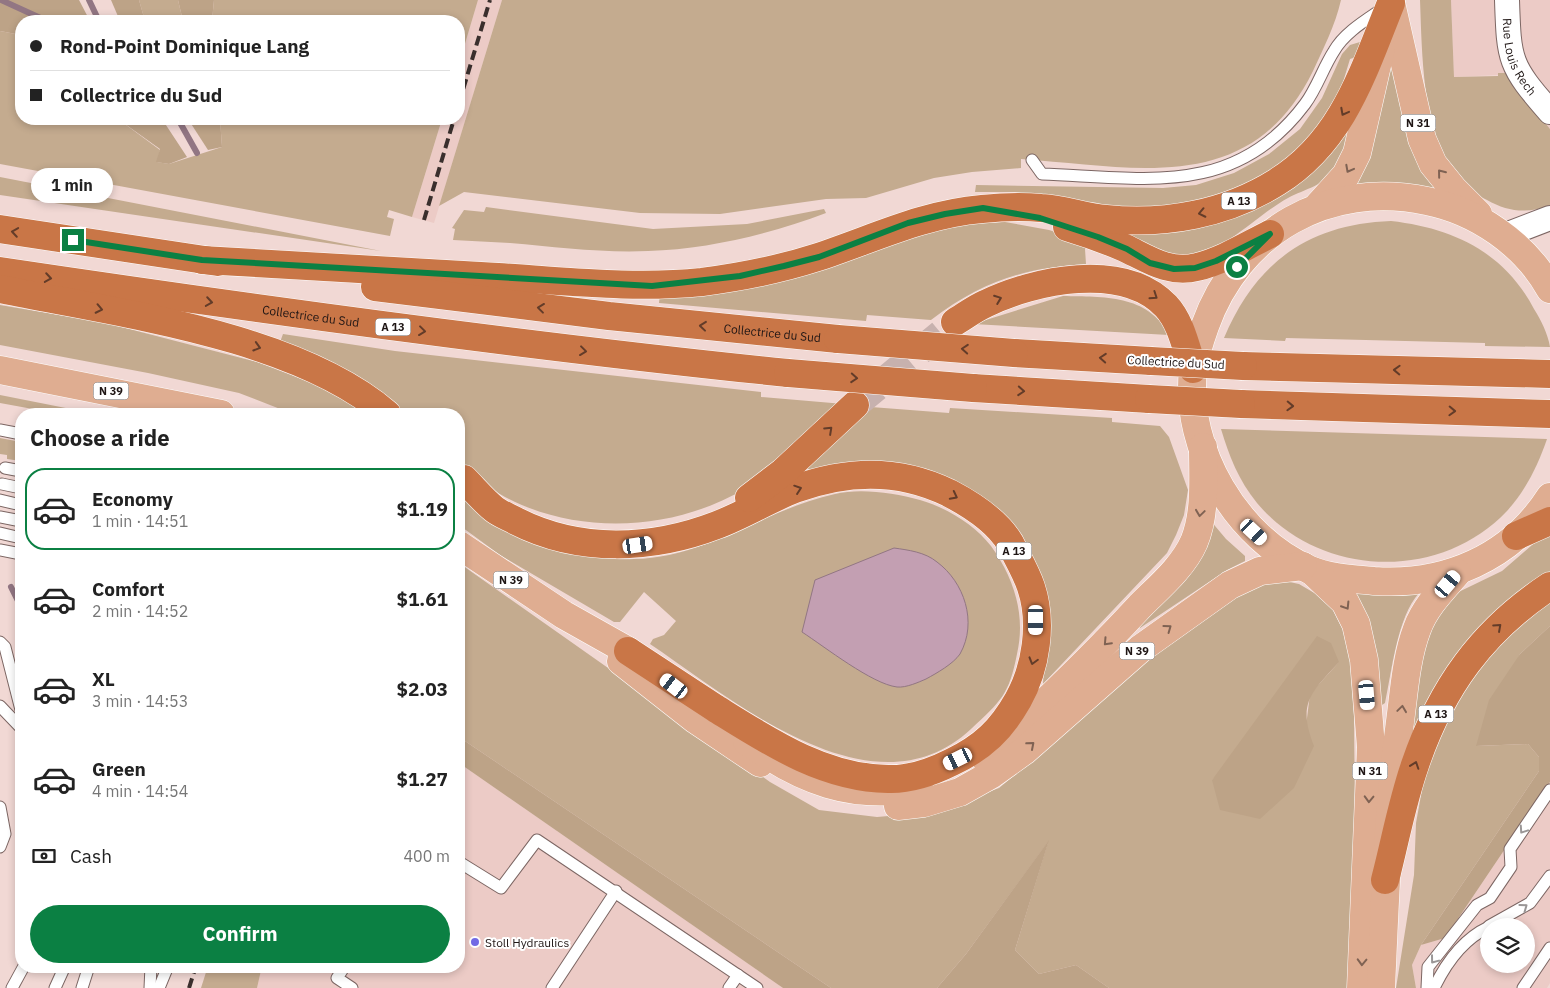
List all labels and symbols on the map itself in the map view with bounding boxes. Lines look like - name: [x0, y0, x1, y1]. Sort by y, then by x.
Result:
- street label: Rue Louis Rech: [1500, 18, 1540, 98]
- one-way arrow: [1340, 107, 1350, 116]
- road number: N 31: [1400, 115, 1436, 132]
- one-way arrow: [1345, 163, 1355, 172]
- callout: 1 min: [32, 168, 114, 202]
- one-way arrow: [1437, 170, 1446, 179]
- road number: A 13: [1222, 192, 1256, 210]
- one-way arrow: [1198, 208, 1207, 218]
- one-way arrow: [11, 227, 19, 237]
- route end: [62, 229, 84, 251]
- route start: [1226, 256, 1248, 278]
- one-way arrow: [45, 272, 53, 283]
- one-way arrow: [1148, 290, 1158, 299]
- one-way arrow: [993, 295, 1002, 305]
- one-way arrow: [205, 297, 213, 307]
- street label: Collectrice du Sud: [261, 301, 360, 329]
- one-way arrow: [95, 303, 104, 314]
- one-way arrow: [537, 303, 545, 314]
- road number: A 13: [376, 318, 410, 336]
- street label: Collectrice du Sud: [723, 320, 822, 345]
- one-way arrow: [698, 321, 706, 332]
- one-way arrow: [418, 325, 426, 336]
- one-way arrow: [252, 342, 261, 352]
- one-way arrow: [961, 343, 969, 354]
- one-way arrow: [579, 346, 587, 356]
- street label: Collectrice du Sud: [1127, 352, 1225, 372]
- one-way arrow: [1098, 353, 1106, 364]
- one-way arrow: [1393, 365, 1400, 375]
- one-way arrow: [850, 373, 858, 384]
- road number: N 39: [94, 382, 128, 400]
- one-way arrow: [1018, 385, 1026, 396]
- one-way arrow: [1286, 400, 1294, 411]
- one-way arrow: [1449, 406, 1457, 416]
- one-way arrow: [823, 427, 832, 436]
- one-way arrow: [793, 485, 801, 495]
- one-way arrow: [949, 490, 958, 500]
- one-way arrow: [1196, 509, 1206, 518]
- car: [1237, 516, 1270, 548]
- car: [622, 535, 653, 555]
- road number: A 13: [996, 542, 1032, 560]
- car: [1432, 568, 1463, 600]
- road number: N 39: [494, 572, 528, 588]
- one-way arrow: [1339, 601, 1349, 610]
- car: [1028, 605, 1043, 635]
- one-way arrow: [1492, 624, 1501, 633]
- one-way arrow: [1162, 625, 1172, 634]
- one-way arrow: [1104, 637, 1113, 646]
- road number: N 39: [1120, 642, 1154, 659]
- one-way arrow: [1028, 656, 1038, 664]
- car: [657, 671, 690, 701]
- car: [1358, 679, 1375, 711]
- one-way arrow: [1396, 705, 1407, 713]
- road number: A 13: [1418, 706, 1454, 722]
- one-way arrow: [1026, 741, 1035, 750]
- car: [941, 746, 974, 772]
- one-way arrow: [1410, 761, 1420, 769]
- road number: N 31: [1352, 762, 1388, 779]
- one-way arrow: [1363, 796, 1374, 804]
- one-way arrow: [1520, 824, 1529, 834]
- one-way arrow: [1519, 904, 1528, 913]
- place label: Stoll Hydraulics: [485, 935, 569, 950]
- marker: Stoll Hydraulics: [469, 936, 481, 948]
- one-way arrow: [1431, 954, 1440, 963]
- one-way arrow: [1357, 958, 1367, 966]

